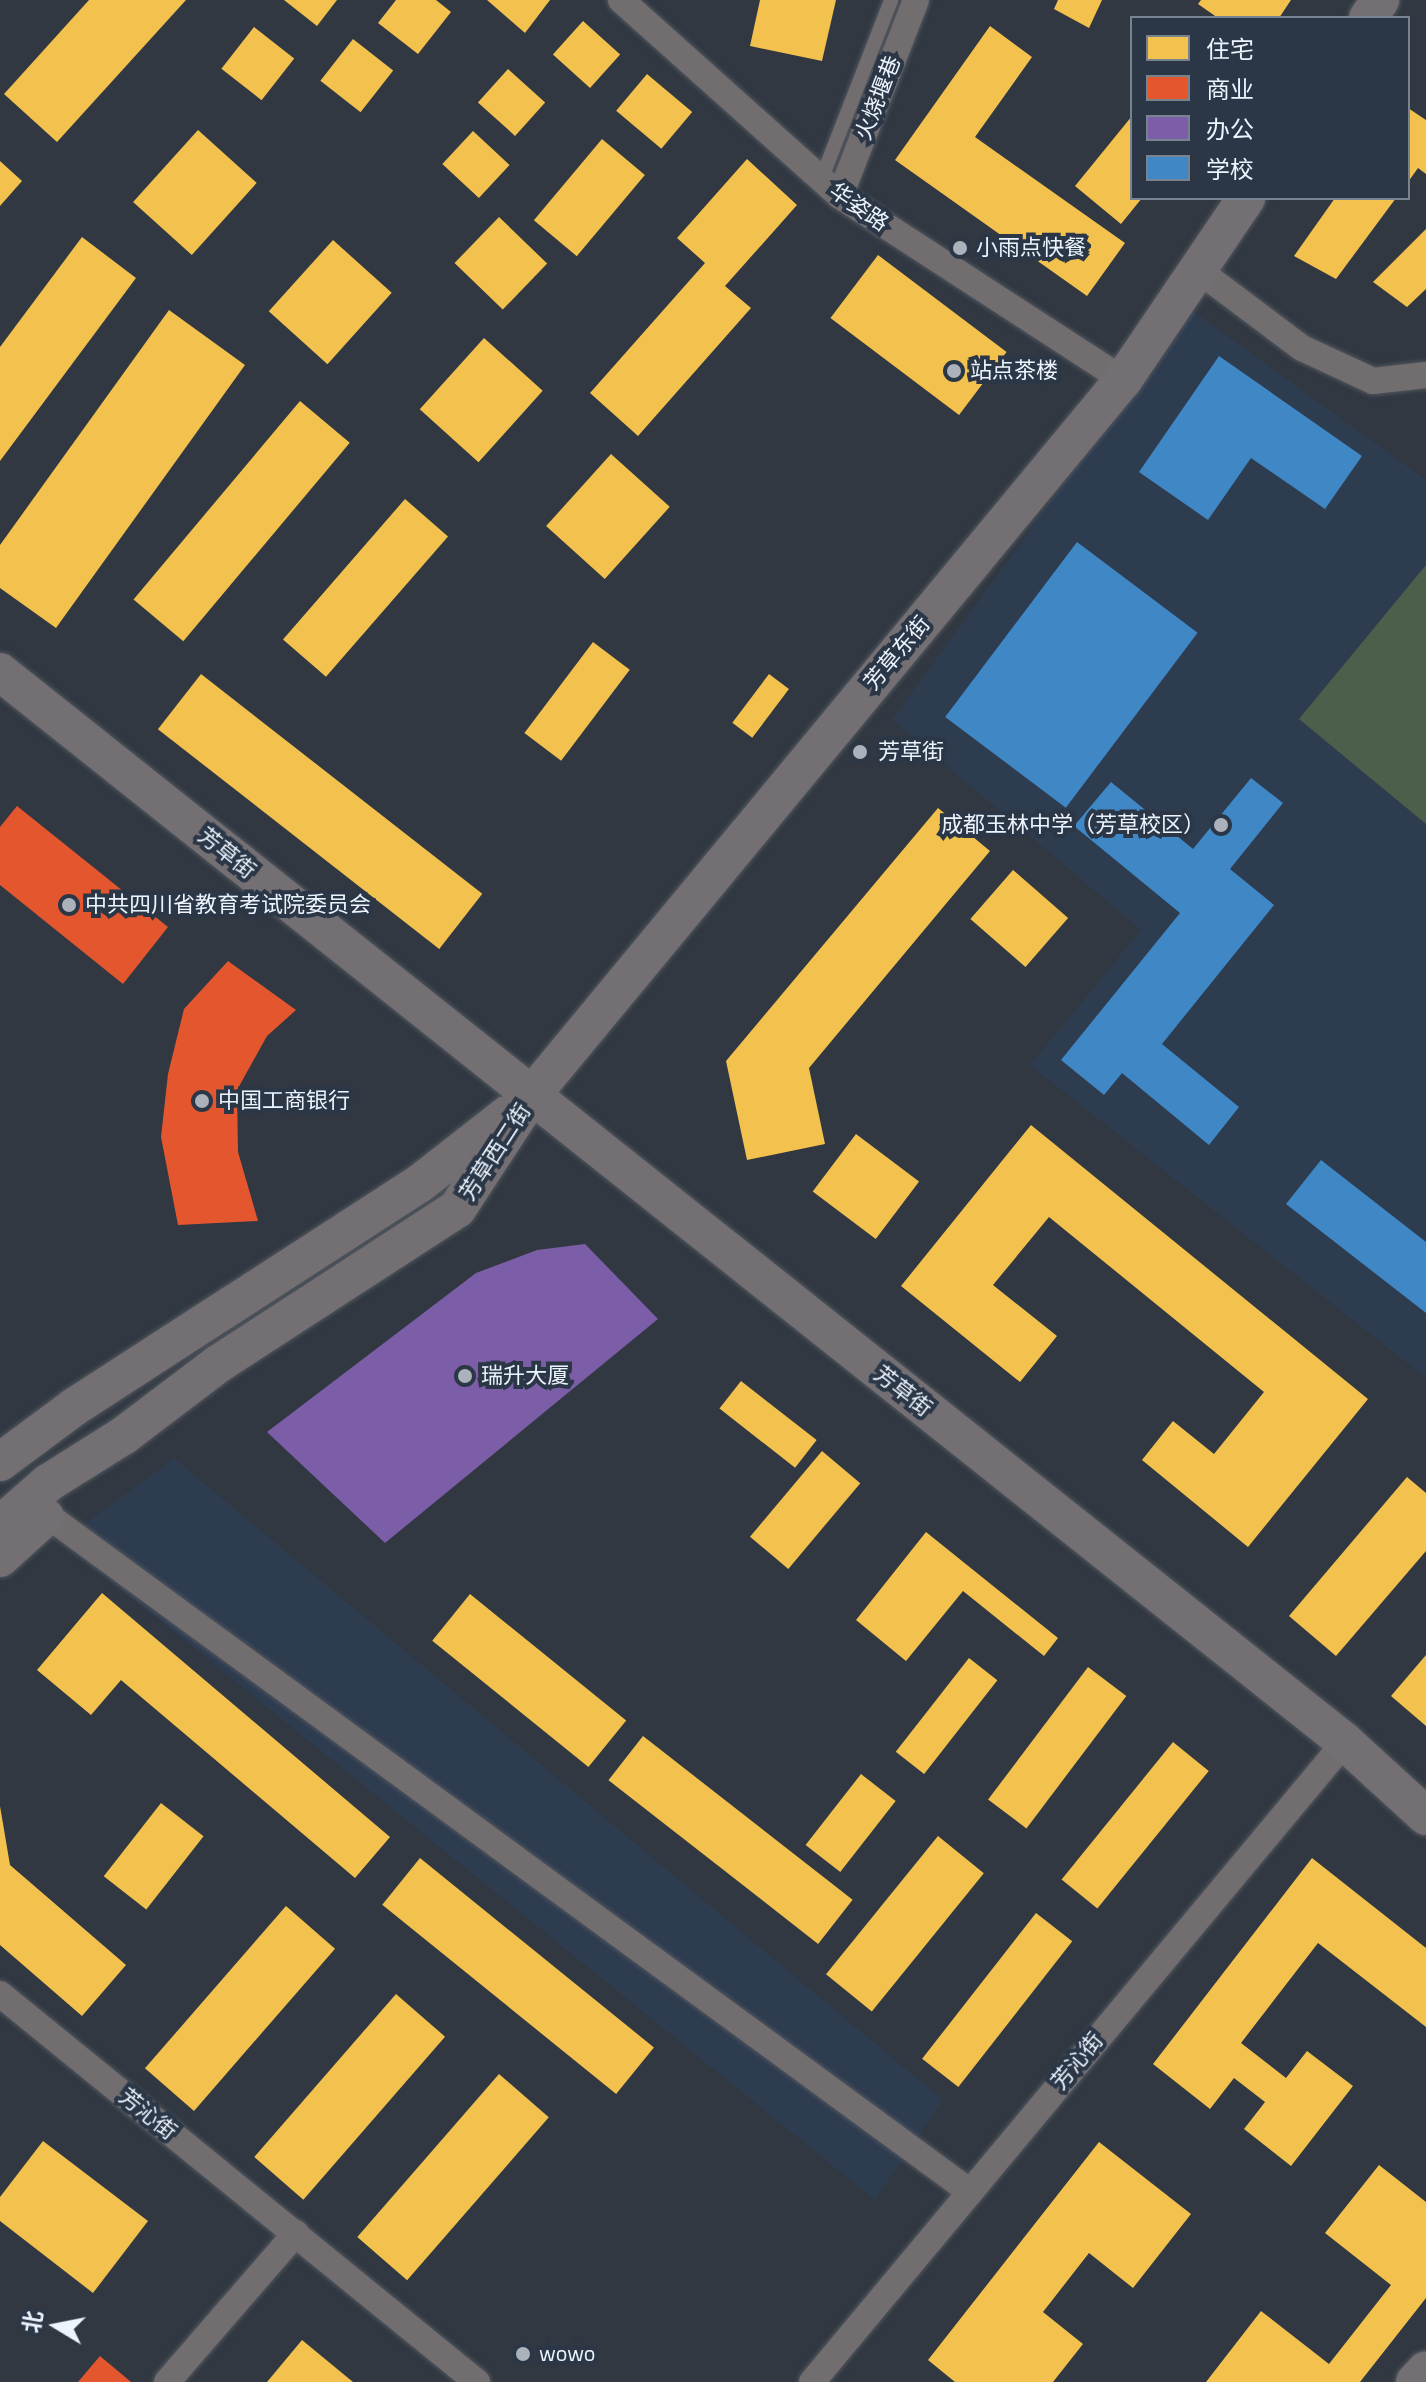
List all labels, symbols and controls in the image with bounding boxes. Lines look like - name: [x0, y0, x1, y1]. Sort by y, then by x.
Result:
- legend: [1130, 16, 1410, 200]
- text: 住宅: [1206, 31, 1254, 67]
- street label: 火烧堰巷: [850, 52, 906, 144]
- text: 商业: [1206, 71, 1254, 107]
- text: 办公: [1206, 111, 1254, 147]
- text: 学校: [1206, 151, 1254, 187]
- street label: 华姿路: [824, 177, 894, 237]
- place label: 小雨点快餐: [976, 235, 1086, 261]
- marker: 小雨点快餐: [951, 239, 969, 257]
- place label: 站点茶楼: [970, 358, 1058, 384]
- marker: 站点茶楼: [945, 362, 963, 380]
- street label: 芳草东街: [859, 611, 935, 695]
- place label: 芳草街: [878, 739, 944, 765]
- marker: 芳草街: [849, 741, 871, 763]
- place label: 成都玉林中学（芳草校区）: [941, 812, 1205, 838]
- marker: 成都玉林中学（芳草校区）: [1212, 816, 1230, 834]
- street label: 芳草街: [193, 822, 261, 884]
- place label: 中共四川省教育考试院委员会: [85, 892, 371, 918]
- marker: 中共四川省教育考试院委员会: [60, 896, 78, 914]
- place label: 中国工商银行: [218, 1088, 350, 1114]
- marker: 中国工商银行: [193, 1092, 211, 1110]
- street label: 芳草西二街: [454, 1099, 536, 1205]
- street label: 芳草街: [869, 1360, 937, 1422]
- place label: 瑞升大厦: [481, 1363, 569, 1389]
- marker: 瑞升大厦: [456, 1367, 474, 1385]
- street label: 芳沁街: [1046, 2027, 1108, 2095]
- street label: 芳沁街: [114, 2083, 182, 2145]
- north arrow: [16, 2286, 96, 2366]
- text: 北: [14, 2308, 51, 2336]
- place label: wowo: [539, 2341, 595, 2367]
- marker: wowo: [514, 2345, 532, 2363]

